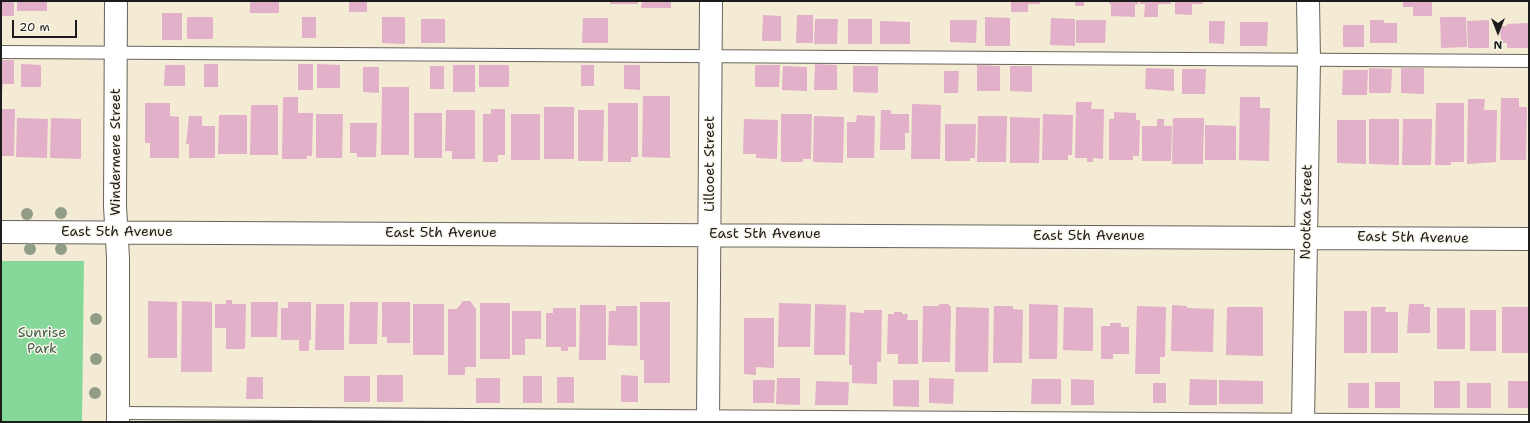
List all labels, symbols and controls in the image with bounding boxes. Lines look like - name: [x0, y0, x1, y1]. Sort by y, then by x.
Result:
- scale bar: [14, 12, 79, 38]
- north arrow: [1478, 12, 1518, 52]
- text: 20 m: [19, 19, 50, 35]
- text: N: [1494, 37, 1502, 52]
- street label: Windermere Street: [108, 88, 124, 216]
- street label: Lillooet Street: [702, 116, 718, 212]
- street label: Nootka Street: [1298, 164, 1316, 260]
- street label: East 5th Avenue: [61, 224, 173, 240]
- street label: East 5th Avenue: [385, 225, 497, 241]
- street label: East 5th Avenue: [709, 226, 821, 242]
- street label: East 5th Avenue: [1033, 228, 1145, 244]
- street label: East 5th Avenue: [1357, 229, 1469, 247]
- park label: Sunrise Park: [18, 325, 66, 358]

